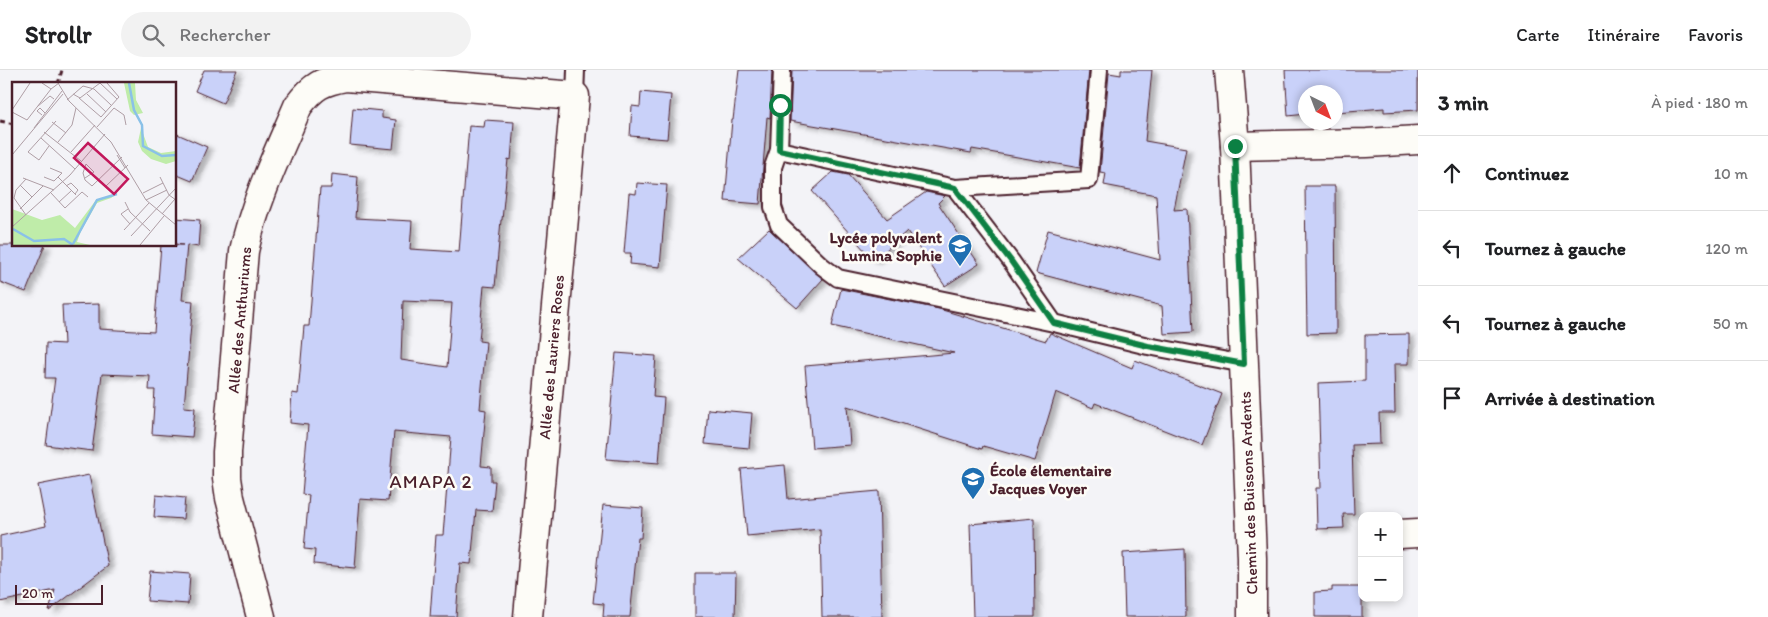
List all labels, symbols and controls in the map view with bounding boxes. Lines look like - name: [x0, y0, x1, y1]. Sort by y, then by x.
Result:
- search box: [121, 12, 471, 57]
- text: Strollr: [25, 20, 91, 49]
- icon: search: [139, 21, 167, 49]
- text: Rechercher: [179, 23, 270, 46]
- text: Carte: [1516, 24, 1560, 46]
- text: Itinéraire: [1588, 24, 1660, 46]
- text: Favoris: [1688, 24, 1743, 46]
- inset map: [12, 82, 176, 246]
- north arrow: [1298, 85, 1343, 130]
- text: 3 min: [1438, 90, 1488, 115]
- text: À pied · 180 m: [1651, 93, 1748, 112]
- route start: [769, 94, 792, 117]
- route end: [1224, 135, 1247, 158]
- icon: ahead: [1438, 159, 1466, 187]
- text: Continuez: [1485, 162, 1569, 185]
- text: 10 m: [1714, 164, 1748, 183]
- place label: Lycée polyvalent Lumina Sophie: [830, 228, 942, 266]
- school or university icon: Lycée polyvalent Lumina Sophie: [947, 233, 973, 267]
- icon: left: [1438, 234, 1466, 262]
- text: Tournez à gauche: [1485, 237, 1626, 260]
- text: 120 m: [1705, 239, 1748, 258]
- street label: Allée des Anthuriums: [224, 246, 255, 394]
- street label: Allée des Lauriers Roses: [535, 274, 568, 440]
- icon: left: [1438, 309, 1466, 337]
- text: Tournez à gauche: [1485, 312, 1626, 335]
- text: 50 m: [1713, 314, 1748, 333]
- icon: arrive: [1438, 384, 1466, 412]
- text: Arrivée à destination: [1485, 387, 1655, 410]
- street label: Chemin des Buissons Ardents: [1235, 391, 1262, 595]
- place label: École élementaire Jacques Voyer: [989, 461, 1112, 499]
- school or university icon: École élementaire Jacques Voyer: [960, 466, 986, 500]
- district label: AMAPA 2: [390, 470, 472, 493]
- map controls: [1358, 512, 1403, 602]
- button: +: [1358, 512, 1403, 557]
- button: −: [1358, 557, 1403, 602]
- scale bar: [15, 582, 102, 605]
- text: 20 m: [22, 585, 53, 602]

